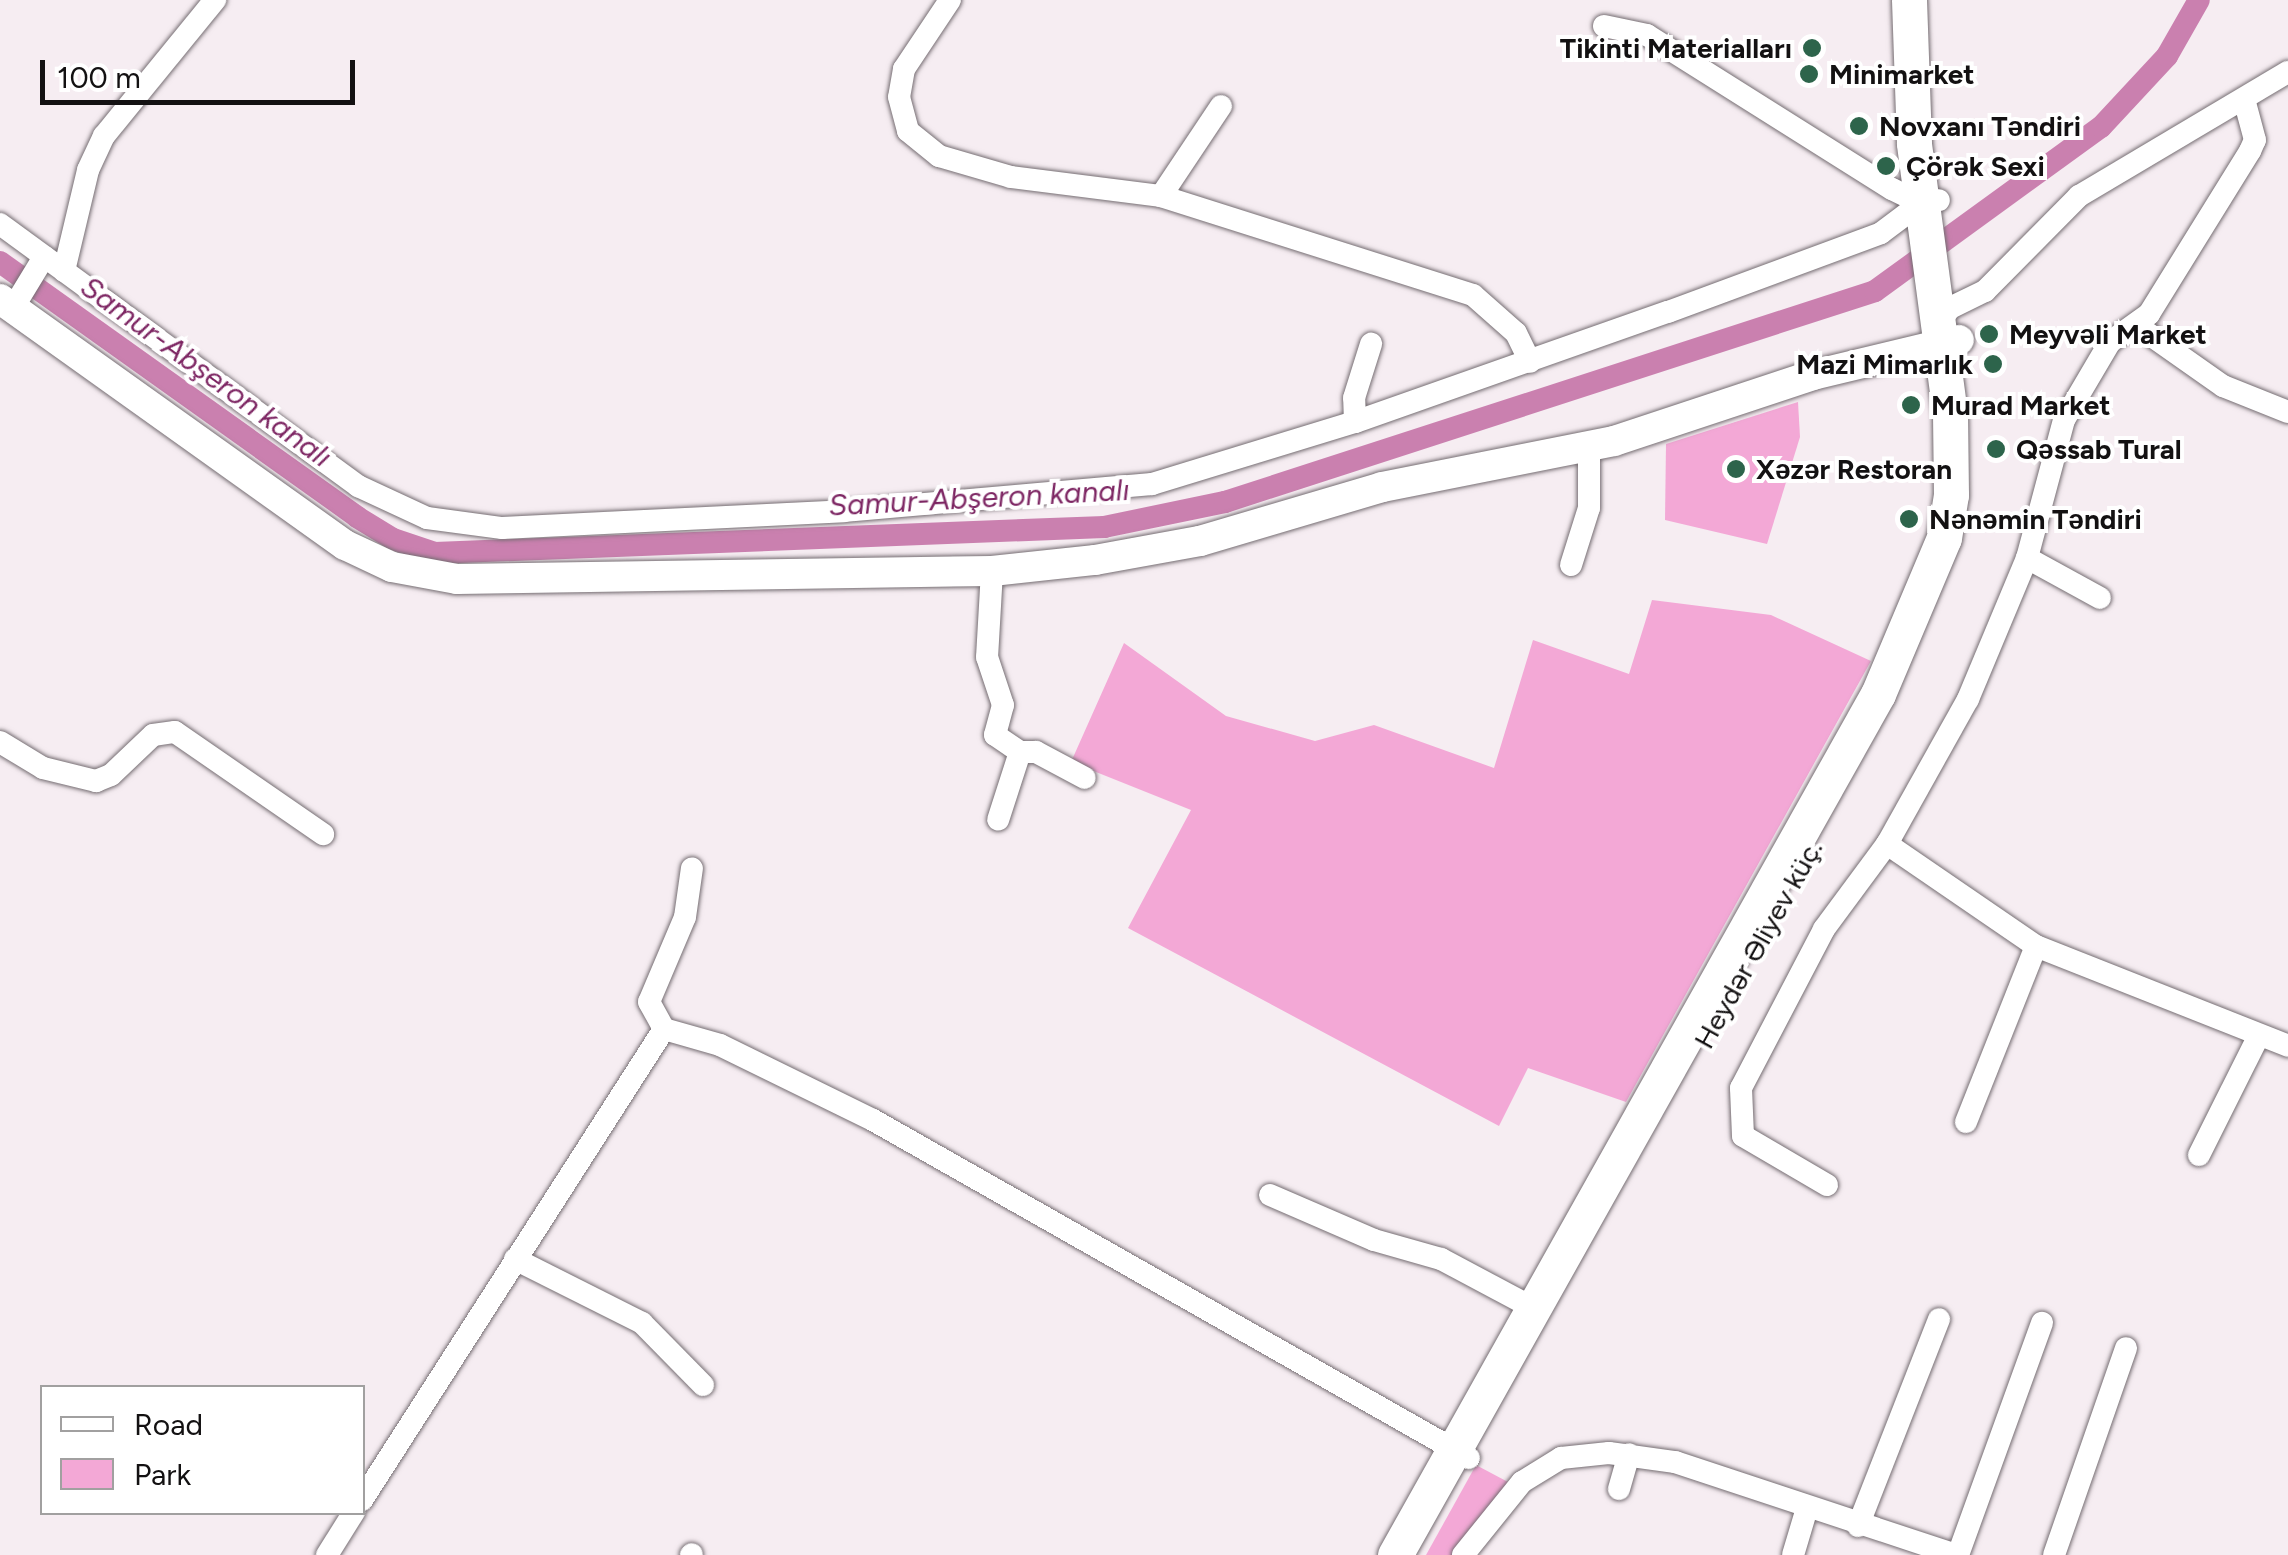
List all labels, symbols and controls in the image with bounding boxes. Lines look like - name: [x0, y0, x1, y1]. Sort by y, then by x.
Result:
- place label: Tikinti Materialları: [1560, 31, 1792, 65]
- marker: Tikinti Materialları: [1801, 37, 1823, 59]
- scale bar: [45, 40, 360, 102]
- place label: Minimarket: [1829, 57, 1975, 91]
- text: 100 m: [57, 59, 141, 96]
- marker: Minimarket: [1798, 63, 1820, 85]
- place label: Novxanı Təndiri: [1879, 109, 2081, 143]
- marker: Novxanı Təndiri: [1848, 115, 1870, 137]
- place label: Çörək Sexi: [1906, 149, 2045, 183]
- marker: Çörək Sexi: [1875, 155, 1897, 177]
- water label: Samur-Abşeron kanalı: [74, 269, 338, 475]
- place label: Meyvəli Market: [2009, 317, 2207, 351]
- marker: Meyvəli Market: [1978, 323, 2000, 345]
- place label: Mazi Mimarlık: [1796, 347, 1973, 381]
- marker: Mazi Mimarlık: [1982, 353, 2004, 375]
- place label: Murad Market: [1931, 388, 2110, 422]
- marker: Murad Market: [1900, 394, 1922, 416]
- place label: Qəssab Tural: [2016, 432, 2182, 466]
- marker: Qəssab Tural: [1985, 438, 2007, 460]
- place label: Xəzər Restoran: [1756, 452, 1952, 486]
- marker: Xəzər Restoran: [1725, 458, 1747, 480]
- water label: Samur-Abşeron kanalı: [828, 472, 1130, 524]
- place label: Nənəmin Təndiri: [1929, 502, 2142, 536]
- marker: Nənəmin Təndiri: [1898, 508, 1920, 530]
- street label: Heydər Əliyev küç.: [1687, 834, 1829, 1054]
- legend: [40, 1385, 365, 1515]
- text: Road: [134, 1406, 203, 1443]
- text: Park: [134, 1456, 191, 1493]

